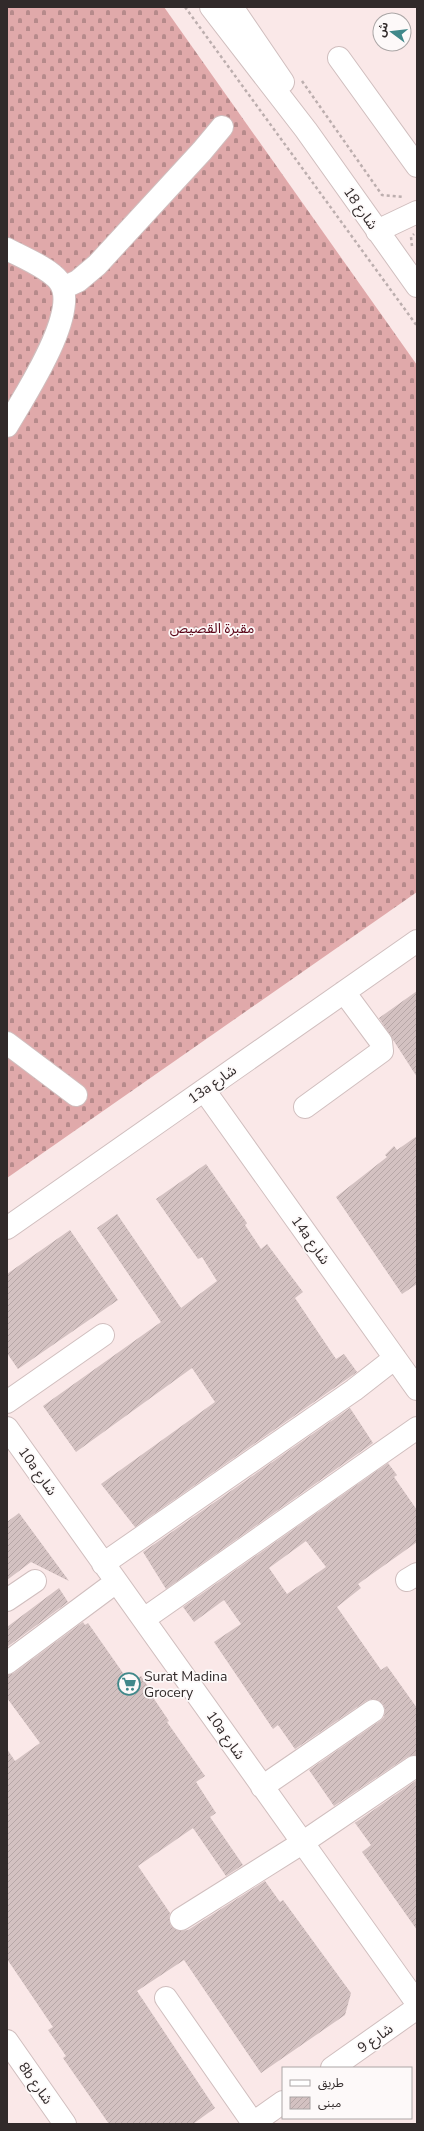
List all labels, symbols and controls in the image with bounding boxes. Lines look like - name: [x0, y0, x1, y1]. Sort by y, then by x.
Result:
- north arrow: [372, 12, 412, 52]
- text: ش: [374, 20, 392, 39]
- street label: شارع 18: [338, 183, 382, 234]
- park label: مقبرة القصيص: [170, 619, 254, 638]
- street label: 13a شارع: [184, 1061, 241, 1109]
- street label: 14a شارع: [286, 1212, 334, 1269]
- street label: 10a شارع: [13, 1443, 61, 1500]
- place label: Surat Madina Grocery: [144, 1667, 228, 1702]
- supermarket icon: Surat Madina Grocery: [116, 1671, 142, 1697]
- street label: 10a شارع: [201, 1707, 249, 1764]
- street label: شارع 9: [354, 2019, 397, 2058]
- street label: 8b شارع: [13, 2058, 57, 2109]
- legend: [282, 2067, 412, 2119]
- text: طريق: [318, 2075, 344, 2091]
- text: مبنى: [318, 2095, 341, 2111]

